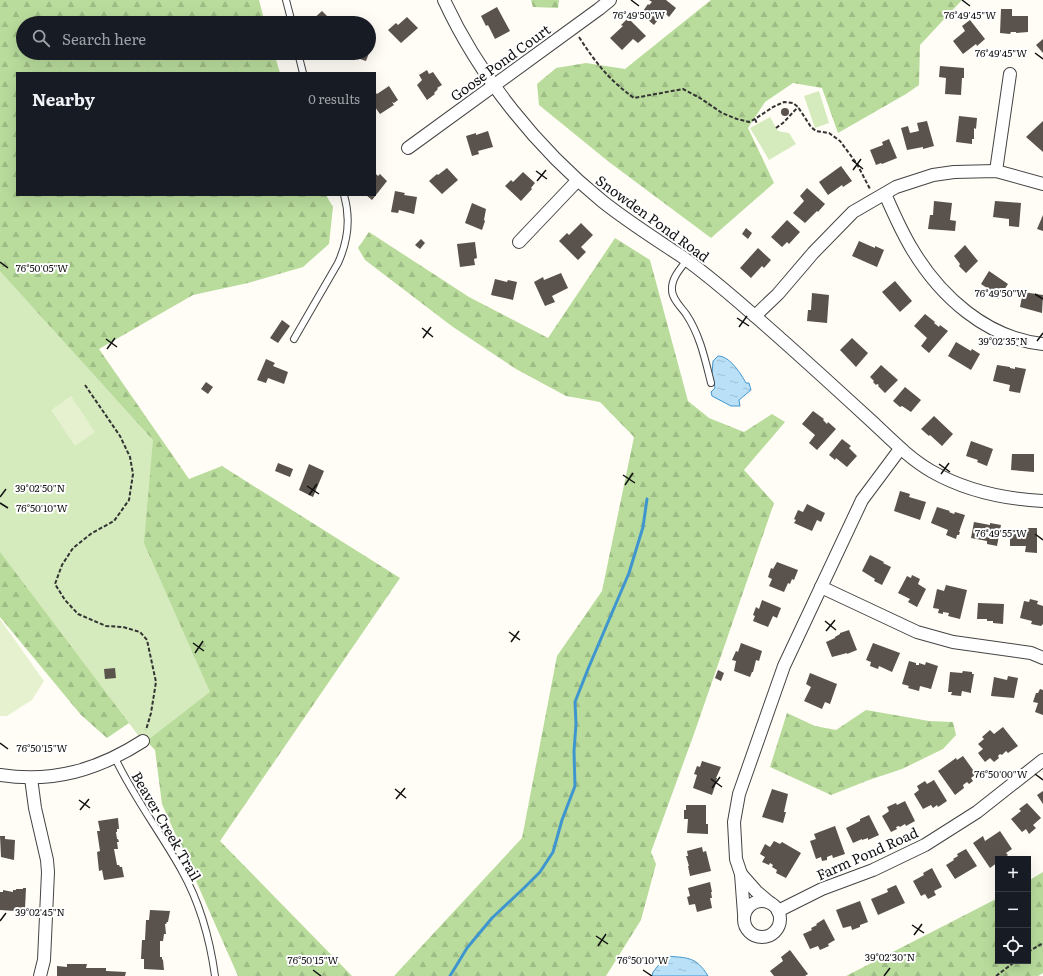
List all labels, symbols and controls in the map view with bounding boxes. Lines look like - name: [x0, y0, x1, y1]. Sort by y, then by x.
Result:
- text: 76°49'50"W: [613, 7, 665, 22]
- text: 76°49'45"W: [944, 7, 996, 22]
- search box: [16, 16, 376, 60]
- street label: Goose Pond Court: [446, 19, 554, 105]
- icon: search: [30, 27, 52, 49]
- text: Search here: [62, 27, 146, 50]
- text: 76°49'45"W: [975, 45, 1027, 60]
- text: Nearby: [32, 86, 95, 111]
- text: 0 results: [308, 89, 360, 108]
- street label: Snowden Pond Road: [592, 170, 714, 266]
- text: 76°50'05"W: [16, 260, 68, 275]
- text: 76°49'50"W: [975, 285, 1027, 300]
- text: 39°02'35"N: [978, 333, 1028, 348]
- text: 39°02'50"N: [15, 480, 65, 495]
- text: 76°50'10"W: [16, 500, 68, 515]
- text: 76°49'55"W: [975, 525, 1027, 540]
- text: 76°50'15"W: [17, 740, 68, 755]
- text: 76°50'00"W: [974, 766, 1028, 781]
- street label: Beaver Creek Trail: [127, 768, 207, 885]
- street label: Farm Pond Road: [813, 821, 921, 884]
- map controls: [995, 856, 1031, 964]
- button: +: [995, 856, 1031, 892]
- button: −: [995, 892, 1031, 928]
- text: 39°02'45"N: [15, 904, 65, 919]
- button: locate: [995, 928, 1031, 964]
- text: 39°02'30"N: [865, 949, 915, 964]
- text: 76°50'15"W: [288, 952, 339, 967]
- text: 76°50'10"W: [617, 952, 669, 967]

